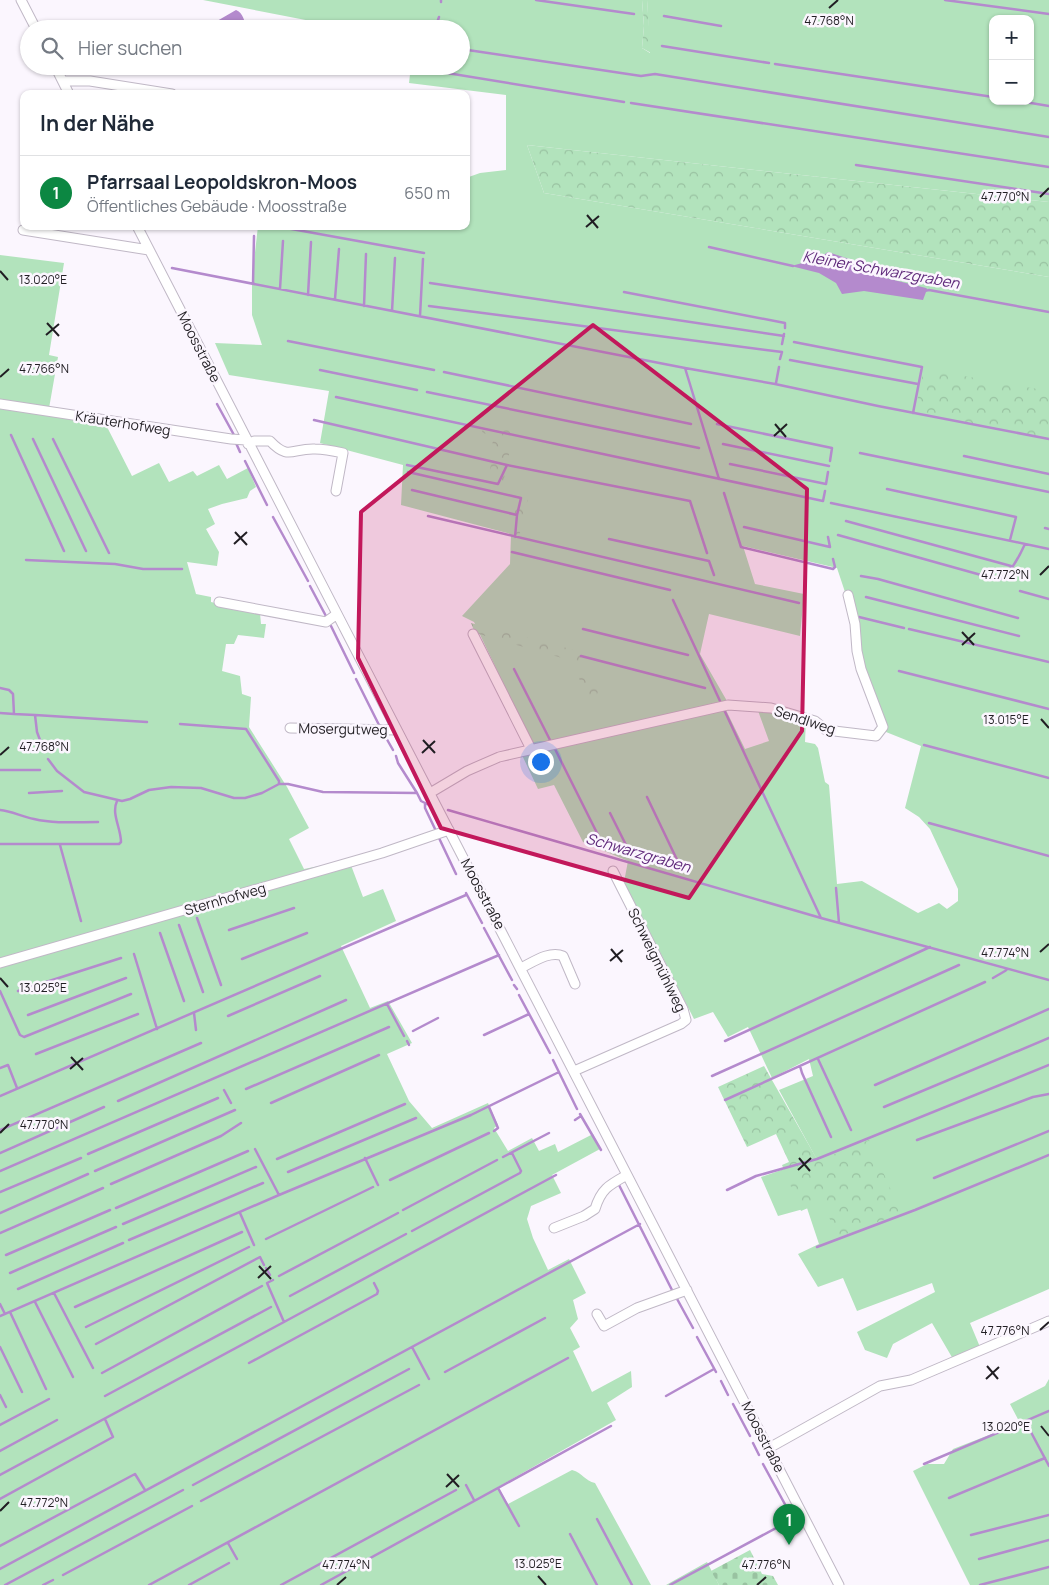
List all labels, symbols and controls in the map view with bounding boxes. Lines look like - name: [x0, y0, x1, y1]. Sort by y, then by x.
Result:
- text: 47.768°N: [804, 12, 854, 29]
- map controls: [989, 15, 1034, 105]
- button: +: [989, 15, 1034, 60]
- search box: [20, 20, 470, 75]
- icon: search: [38, 34, 66, 62]
- text: Hier suchen: [78, 35, 182, 61]
- button: −: [989, 60, 1034, 105]
- text: In der Nähe: [40, 109, 154, 137]
- text: Pfarrsaal Leopoldskron-Moos: [87, 169, 357, 195]
- text: 1: [52, 182, 60, 204]
- text: 650 m: [404, 182, 450, 204]
- text: 47.770°N: [981, 188, 1029, 205]
- text: Öffentliches Gebäude · Moosstraße: [87, 195, 347, 217]
- water label: Kleiner Schwarzgraben: [801, 245, 962, 294]
- text: 13.020°E: [19, 271, 67, 288]
- street label: Moosstraße: [173, 308, 226, 386]
- text: 47.766°N: [19, 360, 69, 377]
- street label: Kräuterhofweg: [74, 406, 172, 439]
- text: 47.772°N: [981, 566, 1029, 583]
- street label: Sendlweg: [772, 701, 838, 738]
- text: 13.015°E: [983, 711, 1029, 728]
- street label: Mosergutweg: [298, 718, 388, 739]
- text: 47.768°N: [19, 738, 69, 755]
- your location: [528, 749, 554, 775]
- water label: Schwarzgraben: [583, 828, 694, 878]
- street label: Moosstraße: [457, 855, 510, 933]
- street label: Sternhofweg: [182, 878, 268, 919]
- street label: Schweigmühlweg: [624, 905, 691, 1015]
- text: 47.774°N: [981, 944, 1029, 961]
- text: 13.025°E: [19, 979, 67, 996]
- text: 47.770°N: [20, 1116, 68, 1133]
- text: 47.776°N: [981, 1322, 1029, 1339]
- street label: Moosstraße: [737, 1398, 790, 1476]
- text: 13.020°E: [982, 1418, 1030, 1435]
- text: 47.772°N: [20, 1494, 68, 1511]
- pin: 1: [773, 1504, 805, 1545]
- text: 13.025°E: [514, 1555, 562, 1572]
- text: 47.774°N: [322, 1556, 370, 1573]
- text: 47.776°N: [742, 1556, 790, 1573]

